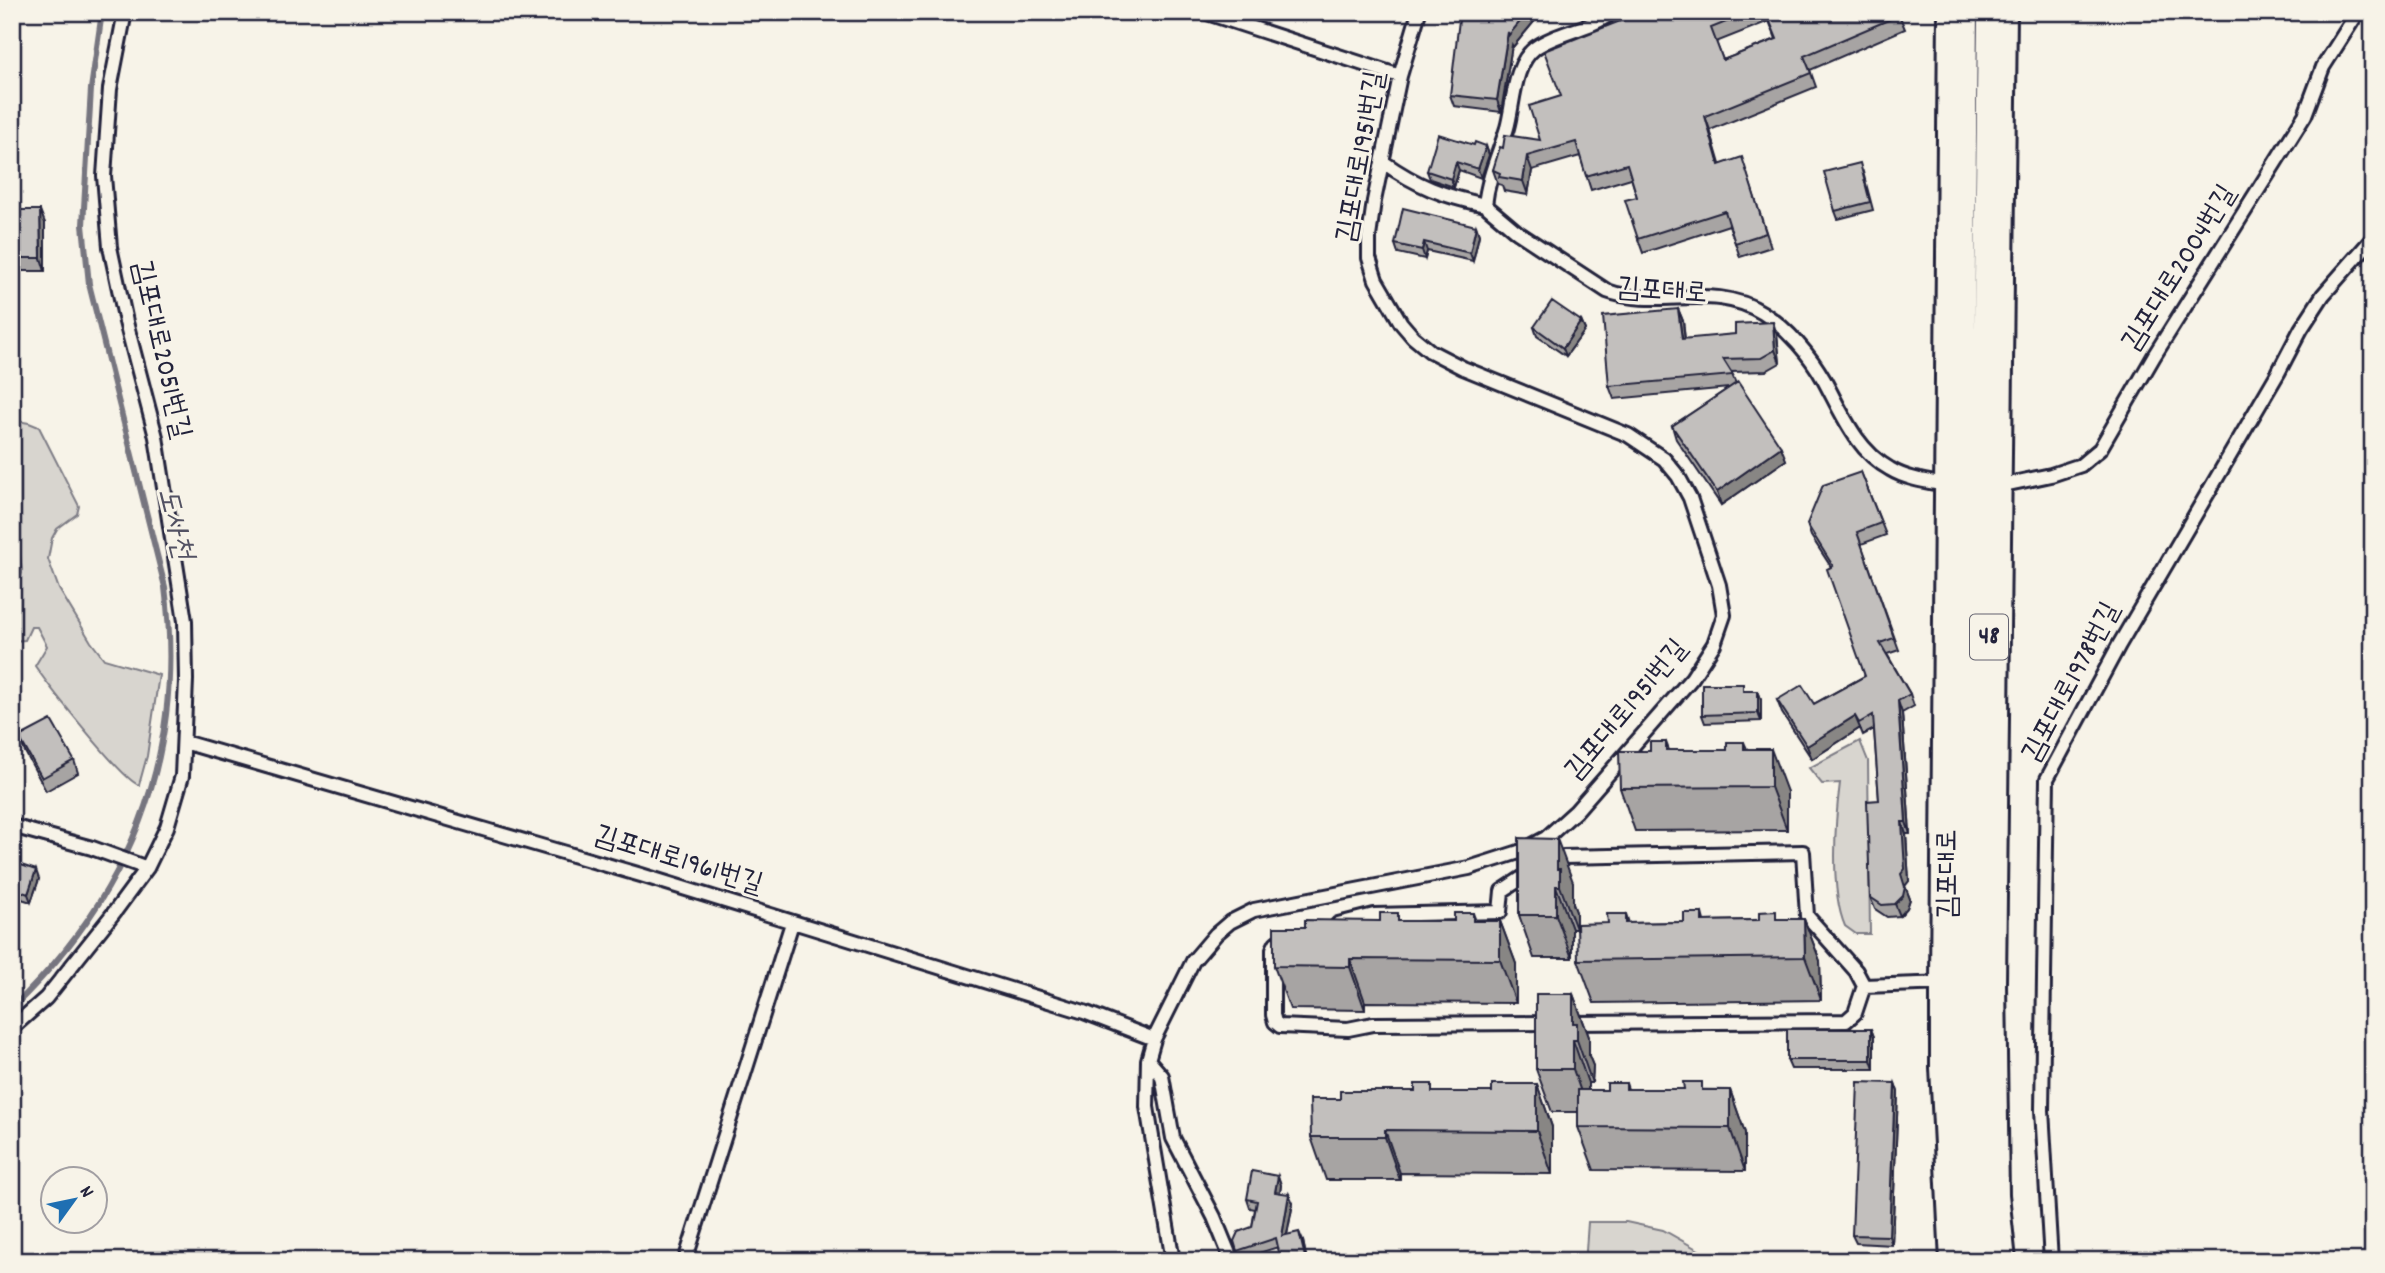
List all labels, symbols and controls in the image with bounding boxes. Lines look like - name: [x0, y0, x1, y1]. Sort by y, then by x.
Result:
- street label: 김포대로1951번길: [1328, 68, 1398, 246]
- street label: 김포대로2004번길: [2114, 178, 2248, 360]
- street label: 김포대로2051번길: [119, 257, 199, 443]
- street label: 김포대로: [1616, 270, 1708, 316]
- water label: 도사천: [143, 484, 203, 567]
- street label: 김포대로1978번길: [2014, 596, 2132, 770]
- road number: 48: [1970, 614, 2008, 660]
- street label: 김포대로1951번길: [1557, 632, 1699, 790]
- street label: 김포대로1961번길: [589, 817, 767, 907]
- street label: 김포대로: [1930, 829, 1970, 919]
- north arrow: [38, 1164, 108, 1234]
- text: N: [71, 1181, 99, 1204]

